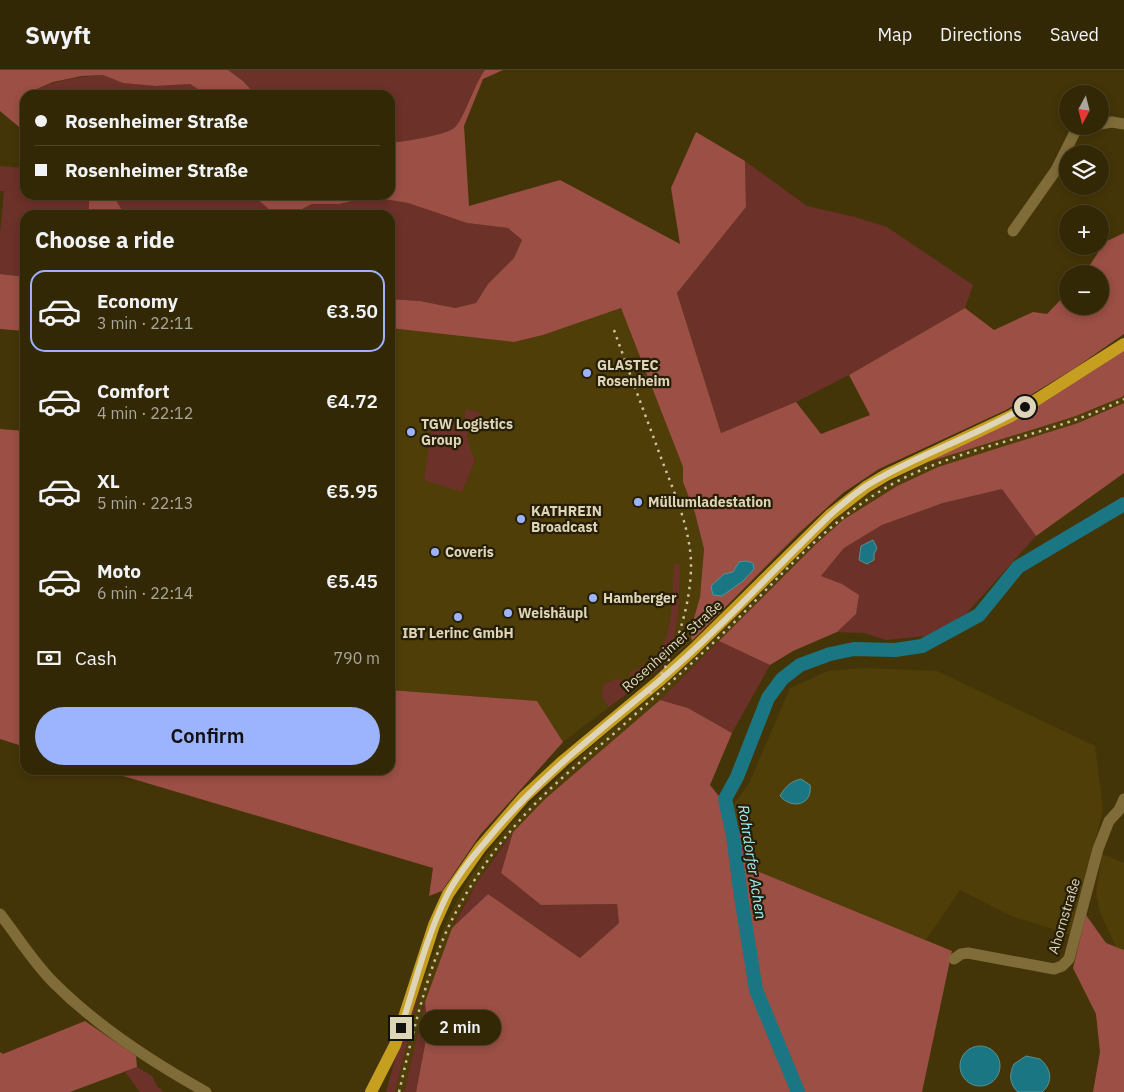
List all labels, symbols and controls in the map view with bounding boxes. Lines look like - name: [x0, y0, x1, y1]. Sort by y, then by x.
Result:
- text: Swyft: [25, 19, 91, 51]
- text: Map: [877, 23, 912, 46]
- text: Directions: [940, 23, 1022, 46]
- text: Saved: [1050, 23, 1099, 46]
- north arrow: [1059, 85, 1109, 135]
- map controls: [1059, 85, 1109, 315]
- text: Rosenheimer Straße: [65, 109, 248, 133]
- button: layers: [1059, 145, 1109, 195]
- text: Rosenheimer Straße: [65, 158, 248, 182]
- button: +: [1059, 205, 1109, 255]
- text: Choose a ride: [35, 225, 175, 254]
- button: −: [1059, 265, 1109, 315]
- icon: car: [37, 289, 82, 334]
- text: Economy: [97, 289, 178, 313]
- text: €3.50: [326, 299, 378, 323]
- text: 3 min · 22:11: [97, 313, 193, 333]
- place label: GLASTEC Rosenheim: [597, 356, 670, 390]
- marker: GLASTEC Rosenheim: [581, 367, 593, 379]
- icon: car: [37, 379, 82, 424]
- text: Comfort: [97, 379, 170, 403]
- text: €4.72: [326, 389, 378, 413]
- route start: [1014, 396, 1036, 418]
- text: 4 min · 22:12: [97, 403, 193, 423]
- place label: TGW Logistics Group: [421, 415, 513, 449]
- marker: TGW Logistics Group: [405, 426, 417, 438]
- icon: car: [37, 469, 82, 514]
- text: XL: [97, 469, 120, 493]
- text: €5.95: [326, 479, 378, 503]
- text: 5 min · 22:13: [97, 493, 193, 513]
- place label: Müllumladestation: [648, 493, 771, 511]
- marker: Müllumladestation: [632, 496, 644, 508]
- place label: KATHREIN Broadcast: [531, 502, 602, 536]
- marker: KATHREIN Broadcast: [515, 513, 527, 525]
- place label: Coveris: [445, 543, 494, 561]
- marker: Coveris: [429, 546, 441, 558]
- icon: car: [37, 559, 82, 604]
- text: Moto: [97, 559, 141, 583]
- text: €5.45: [326, 569, 378, 593]
- text: 6 min · 22:14: [97, 583, 193, 603]
- place label: Hamberger: [603, 589, 677, 607]
- marker: Hamberger: [587, 592, 599, 604]
- street label: Rosenheimer Straße: [618, 596, 726, 696]
- place label: Weishäupl: [518, 604, 588, 622]
- marker: Weishäupl: [502, 607, 514, 619]
- marker: IBT Lerinc GmbH: [452, 611, 464, 623]
- place label: IBT Lerinc GmbH: [402, 624, 514, 642]
- icon: cash: [35, 644, 63, 672]
- text: Cash: [75, 646, 117, 670]
- text: 790 m: [333, 648, 380, 668]
- button: Confirm: [35, 707, 380, 765]
- water label: Rohrdorfer Achen: [734, 803, 771, 921]
- street label: Ahornstraße: [1044, 875, 1084, 956]
- callout: 2 min: [418, 1010, 501, 1046]
- route end: [390, 1017, 412, 1039]
- text: 2 min: [439, 1017, 481, 1037]

